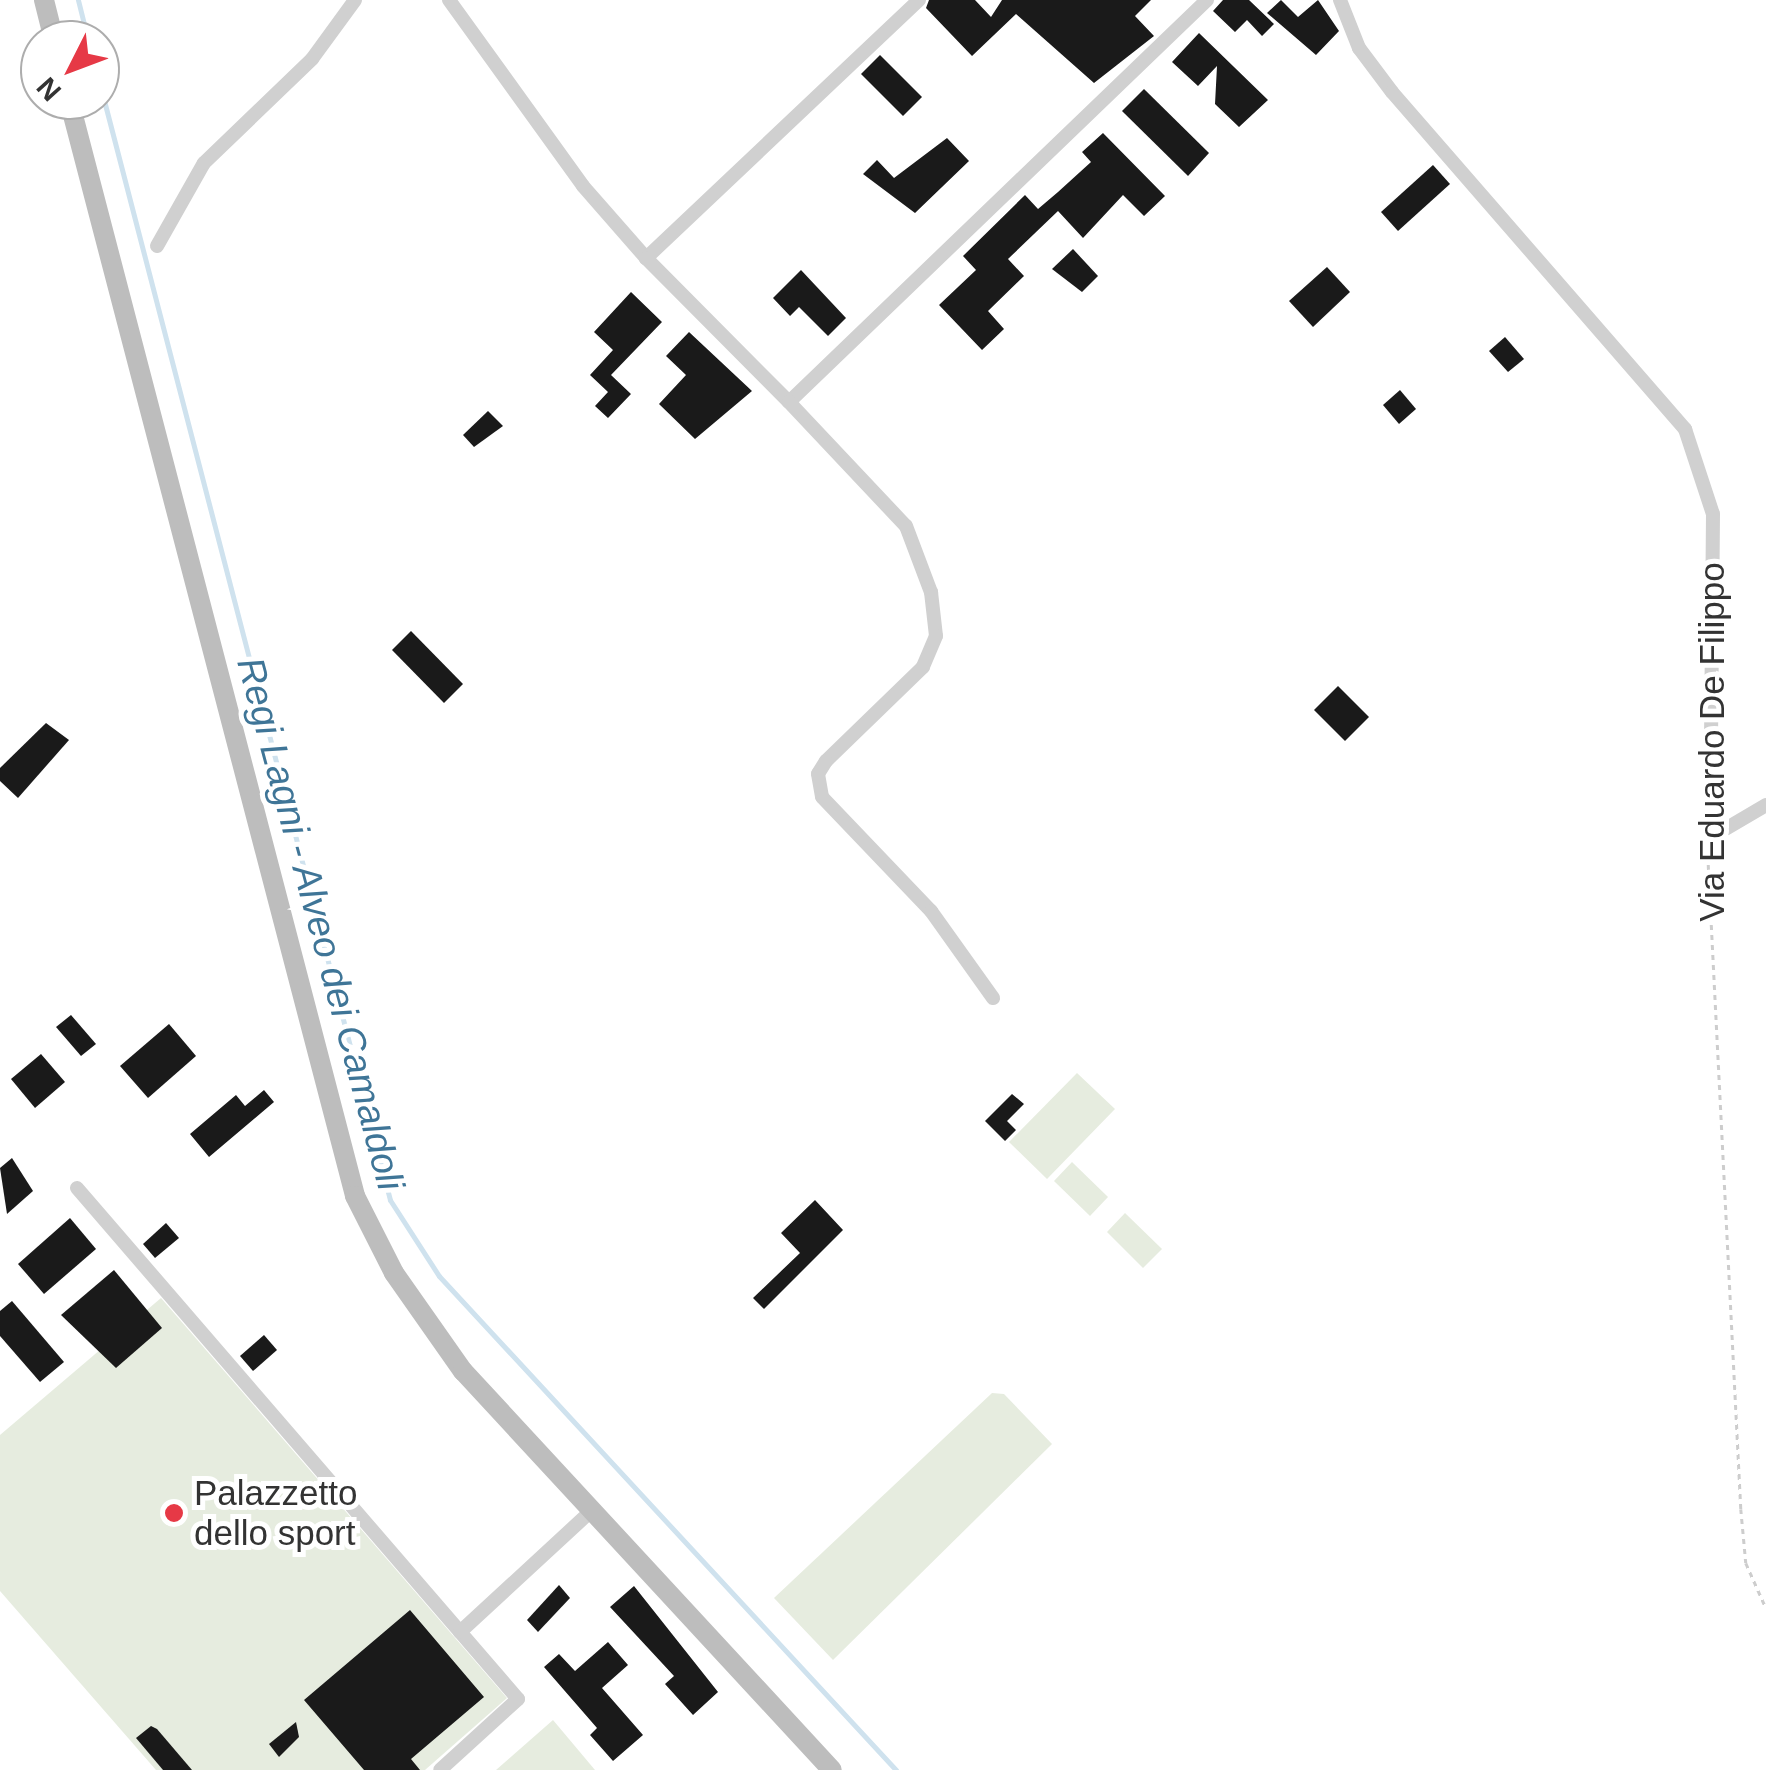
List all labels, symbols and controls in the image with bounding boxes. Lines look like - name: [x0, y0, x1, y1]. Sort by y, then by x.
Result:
- north arrow: [20, 20, 120, 120]
- text: N: [31, 71, 67, 107]
- street label: Via Eduardo De Filippo: [1691, 562, 1733, 922]
- water label: Regi Lagni - Alveo dei Camaldoli: [227, 652, 413, 1196]
- place label: Palazzetto dello sport: [194, 1472, 357, 1554]
- marker: Palazzetto dello sport: [163, 1502, 185, 1524]

